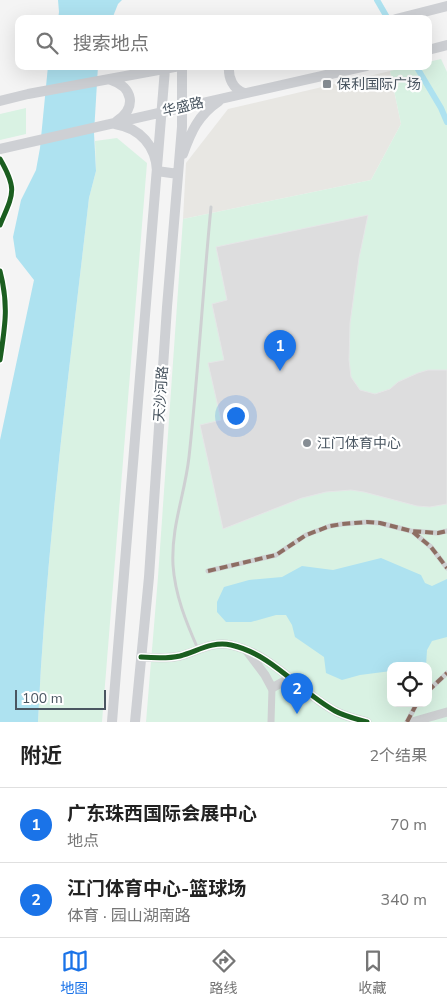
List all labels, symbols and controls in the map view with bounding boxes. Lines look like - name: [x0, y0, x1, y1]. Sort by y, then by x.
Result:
- search box: [15, 15, 432, 70]
- icon: search: [33, 29, 61, 57]
- text: 搜索地点: [73, 31, 149, 57]
- place label: 保利国际广场: [337, 75, 421, 94]
- marker: 保利国际广场: [321, 78, 333, 90]
- street label: 华盛路: [160, 93, 206, 121]
- pin: 1: [264, 330, 296, 371]
- street label: 天沙河路: [150, 365, 172, 423]
- your location: [223, 403, 249, 429]
- place label: 江门体育中心: [317, 434, 401, 453]
- marker: 江门体育中心: [301, 437, 313, 449]
- map controls: [387, 662, 432, 707]
- button: locate: [387, 662, 432, 707]
- pin: 2: [281, 673, 313, 714]
- scale bar: [15, 687, 106, 710]
- text: 100 m: [22, 689, 63, 708]
- text: 附近: [20, 742, 62, 770]
- text: 2个结果: [369, 745, 427, 767]
- text: 广东珠西国际会展中心: [67, 801, 257, 827]
- text: 1: [31, 814, 41, 836]
- text: 70 m: [390, 814, 427, 836]
- text: 地点: [67, 830, 99, 852]
- text: 江门体育中心-篮球场: [67, 876, 246, 902]
- text: 2: [31, 889, 41, 911]
- text: 340 m: [380, 889, 427, 911]
- text: 体育 · 园山湖南路: [67, 905, 191, 927]
- tab: 地图: [61, 947, 89, 998]
- tab: 路线: [210, 947, 238, 998]
- tab: 收藏: [359, 947, 387, 998]

